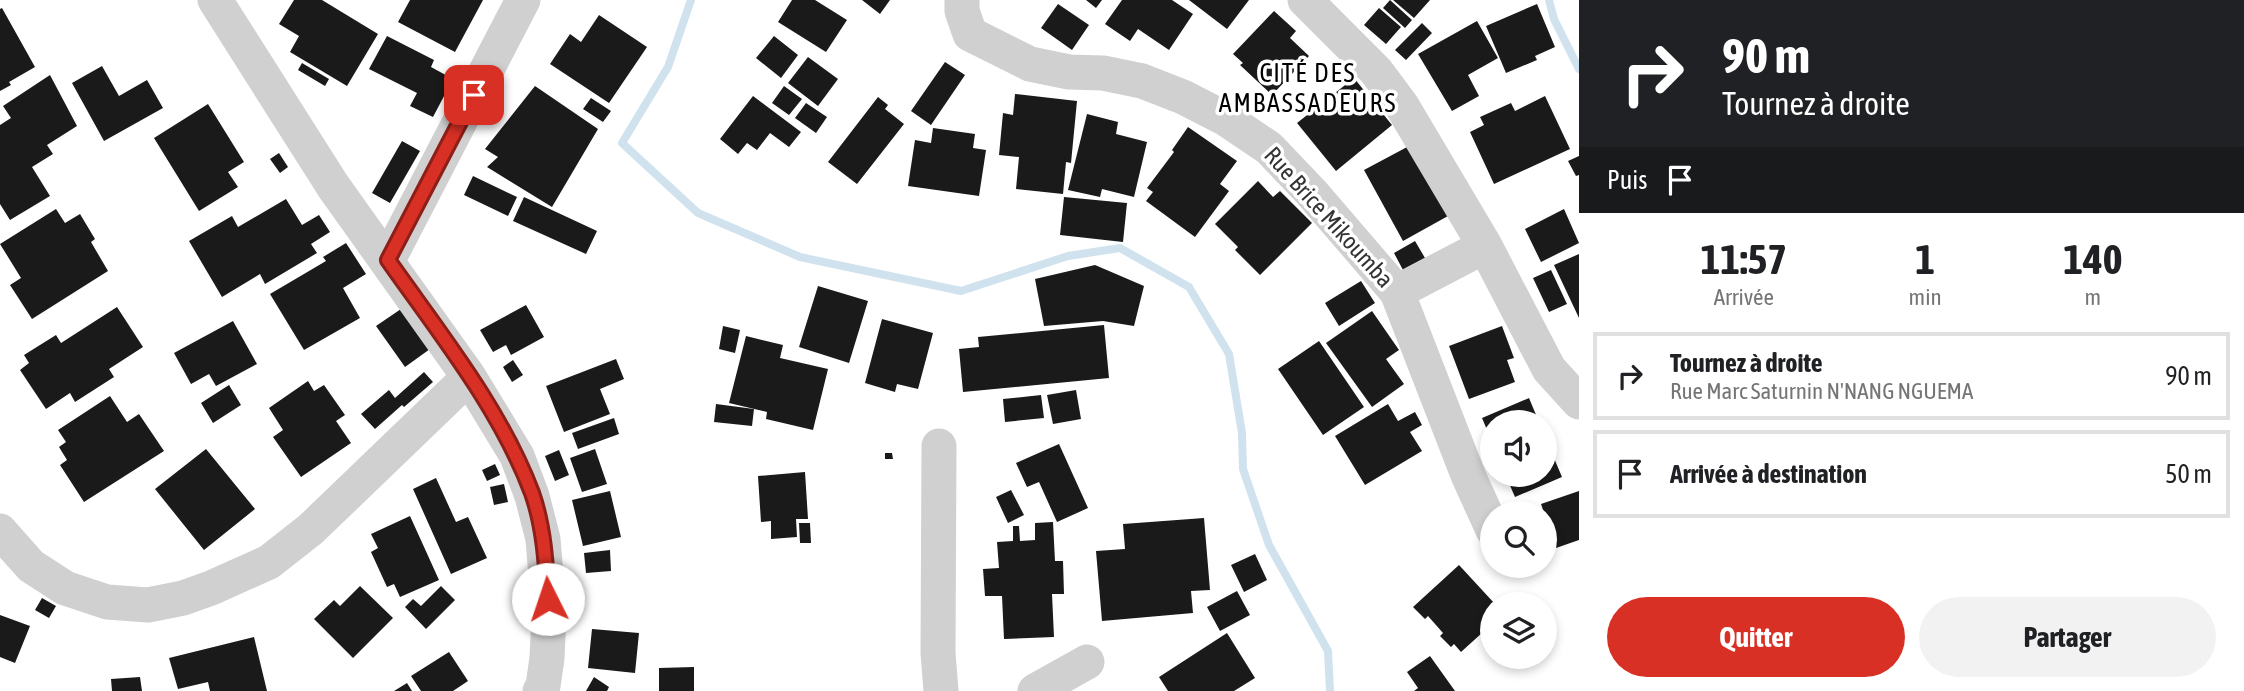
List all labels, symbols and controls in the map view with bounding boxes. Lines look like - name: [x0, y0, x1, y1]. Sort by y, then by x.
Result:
- text: 90 m: [1722, 27, 1810, 83]
- icon: right: [1607, 28, 1698, 119]
- district label: CITÉ DES AMBASSADEURS: [1219, 58, 1397, 118]
- pin: [444, 65, 504, 125]
- icon: arrive: [455, 76, 493, 114]
- text: Tournez à droite: [1722, 85, 1910, 122]
- street label: Rue Brice Mikoumba: [1259, 141, 1399, 293]
- icon: arrive: [1661, 161, 1699, 199]
- text: Puis: [1607, 165, 1647, 195]
- text: 11:57: [1701, 235, 1787, 283]
- text: 1: [1915, 235, 1935, 283]
- text: 140: [2063, 235, 2122, 283]
- text: Arrivée: [1714, 284, 1774, 310]
- text: min: [1909, 284, 1942, 310]
- text: m: [2085, 284, 2101, 310]
- text: Tournez à droite: [1670, 348, 1823, 378]
- icon: right: [1611, 357, 1649, 395]
- text: 90 m: [2165, 361, 2212, 391]
- text: Rue Marc Saturnin N'NANG NGUEMA: [1670, 378, 1973, 404]
- map controls: [1480, 410, 1557, 669]
- button: sound: [1480, 410, 1557, 487]
- icon: arrive: [1611, 455, 1649, 493]
- text: Arrivée à destination: [1670, 459, 1867, 489]
- text: 50 m: [2165, 459, 2212, 489]
- button: search: [1480, 501, 1557, 578]
- position arrow: [511, 562, 585, 636]
- button: layers: [1480, 592, 1557, 669]
- button: Quitter: [1607, 597, 1905, 677]
- button: Partager: [1919, 597, 2216, 677]

